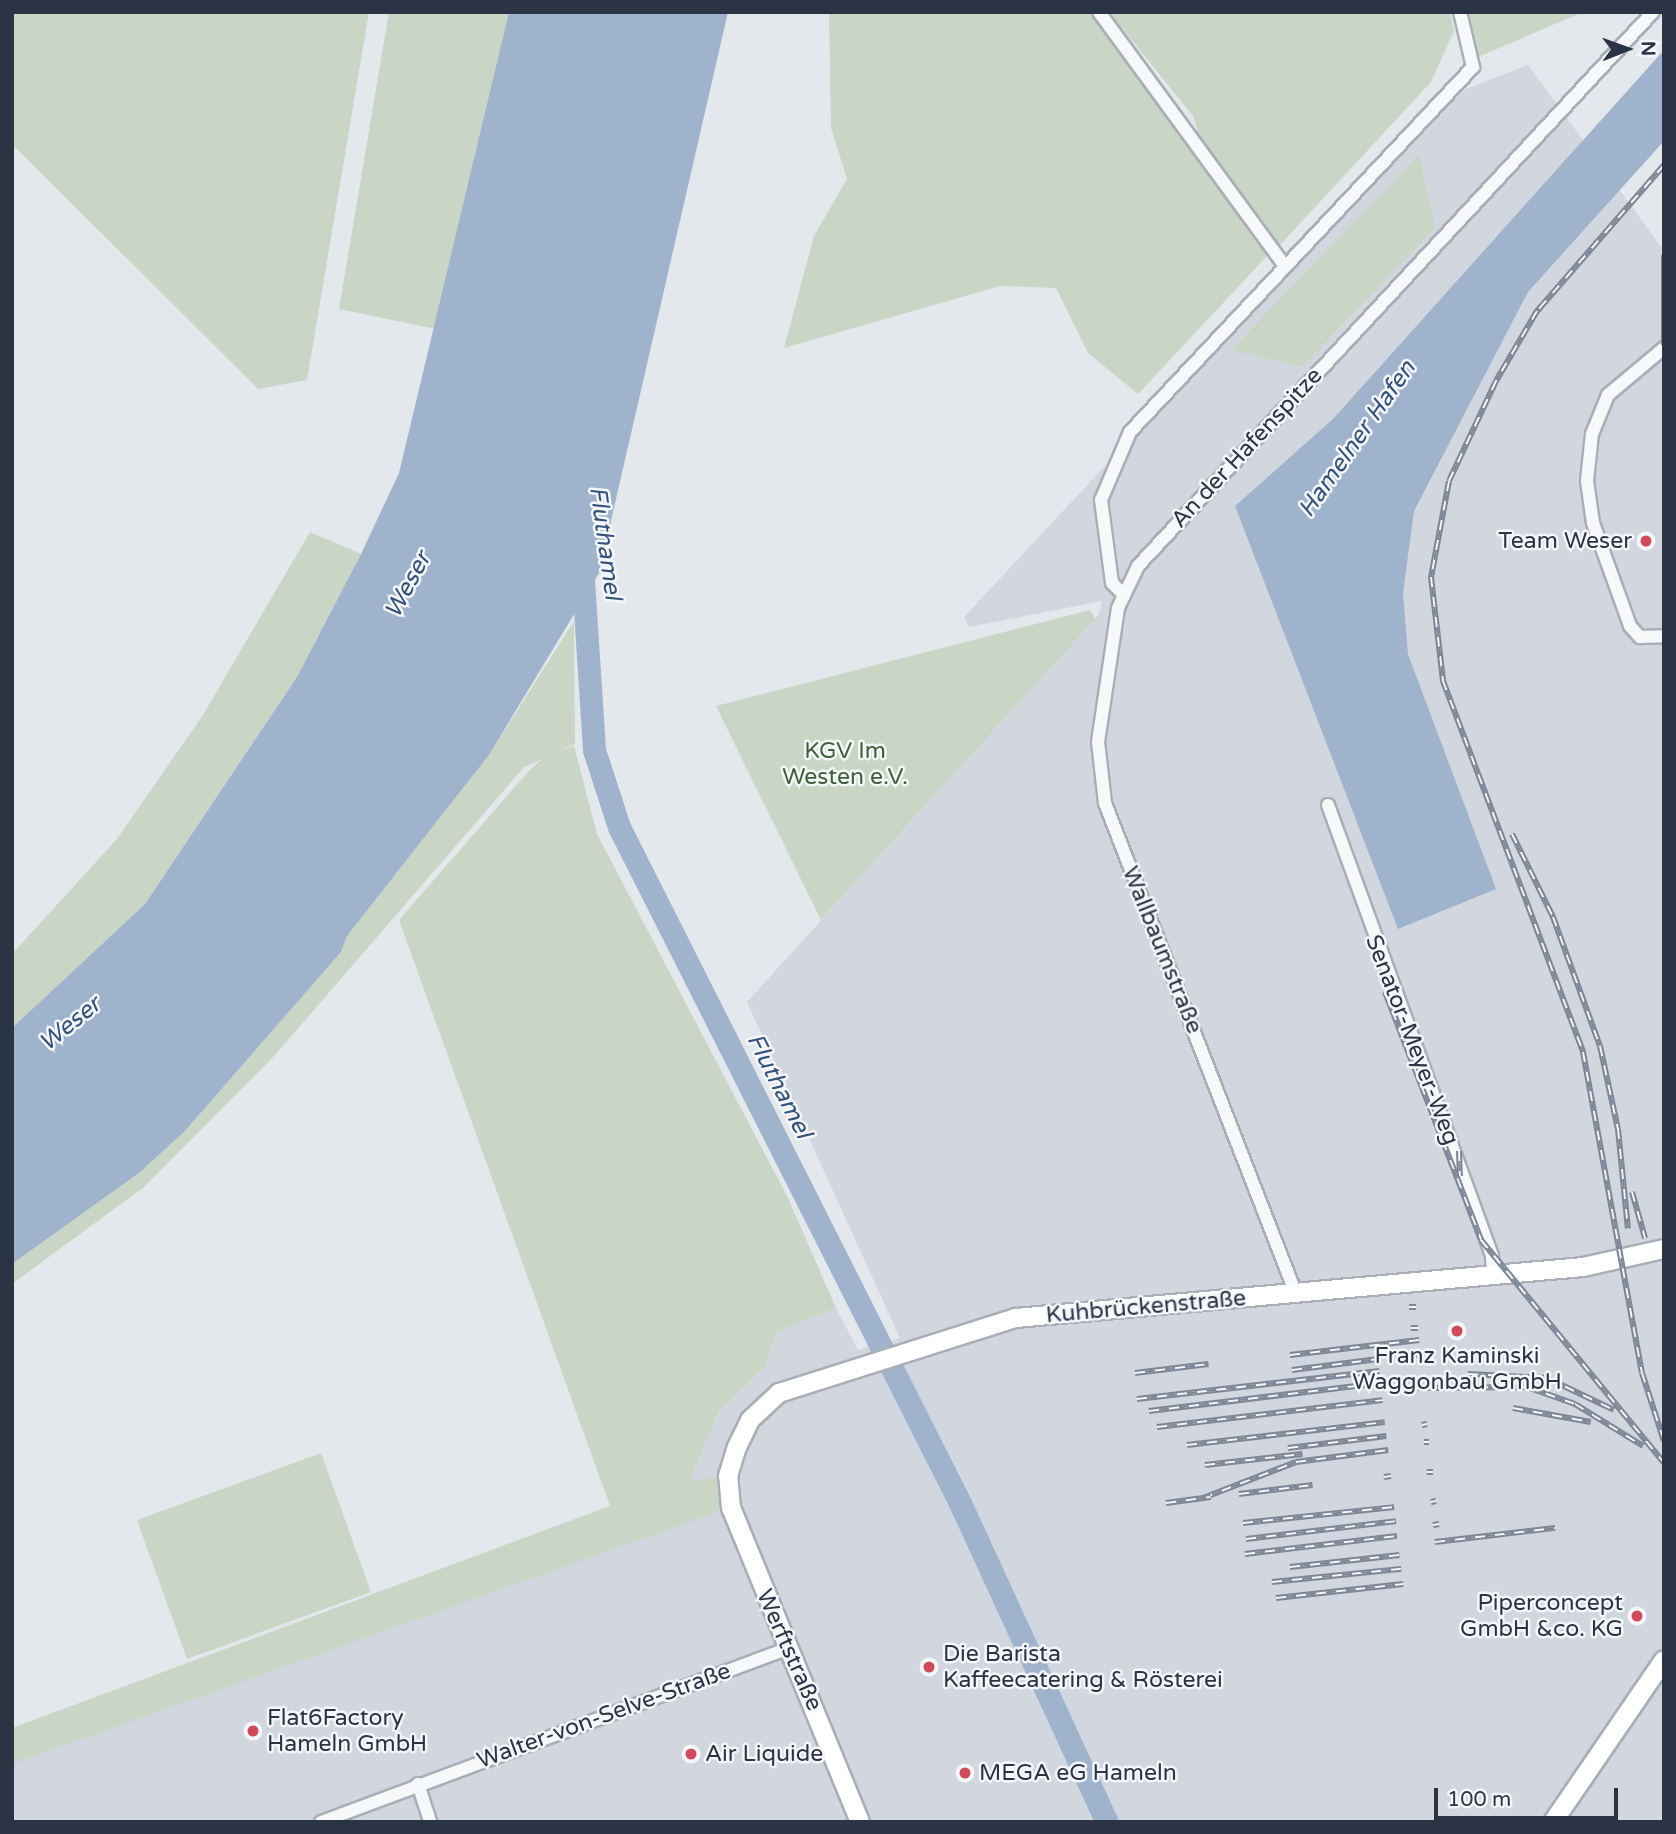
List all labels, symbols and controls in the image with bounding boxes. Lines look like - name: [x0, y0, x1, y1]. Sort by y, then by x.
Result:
- north arrow: [1592, 14, 1662, 84]
- text: N: [1637, 41, 1659, 56]
- water label: Hamelner Hafen: [1292, 355, 1422, 523]
- street label: An der Hafenspitze: [1166, 362, 1328, 534]
- water label: Fluthamel: [583, 485, 627, 601]
- place label: Team Weser: [1498, 527, 1632, 555]
- marker: Team Weser: [1638, 533, 1654, 549]
- water label: Weser: [379, 547, 437, 623]
- park label: KGV Im Westen e.V.: [782, 737, 908, 791]
- street label: Wallbaumstraße: [1116, 862, 1208, 1038]
- street label: Senator-Meyer-Weg: [1359, 931, 1465, 1149]
- water label: Weser: [33, 990, 107, 1058]
- water label: Fluthamel: [740, 1029, 818, 1143]
- street label: Kuhbrückenstraße: [1045, 1285, 1247, 1329]
- marker: Franz Kaminski Waggonbau GmbH: [1449, 1323, 1465, 1339]
- place label: Franz Kaminski Waggonbau GmbH: [1352, 1342, 1562, 1396]
- street label: Werftstraße: [750, 1585, 828, 1715]
- place label: Piperconcept GmbH &co. KG: [1460, 1589, 1623, 1643]
- marker: Piperconcept GmbH &co. KG: [1629, 1608, 1645, 1624]
- place label: Die Barista Kaffeecatering & Rösterei: [943, 1640, 1223, 1694]
- street label: Walter-von-Selve-Straße: [474, 1657, 734, 1775]
- marker: Die Barista Kaffeecatering & Rösterei: [921, 1659, 937, 1675]
- place label: Flat6Factory Hameln GmbH: [267, 1704, 427, 1758]
- marker: Flat6Factory Hameln GmbH: [245, 1723, 261, 1739]
- place label: Air Liquide: [705, 1740, 823, 1768]
- marker: Air Liquide: [683, 1746, 699, 1762]
- place label: MEGA eG Hameln: [979, 1759, 1177, 1787]
- marker: MEGA eG Hameln: [957, 1765, 973, 1781]
- scale bar: [1438, 1774, 1622, 1818]
- text: 100 m: [1447, 1787, 1511, 1812]

